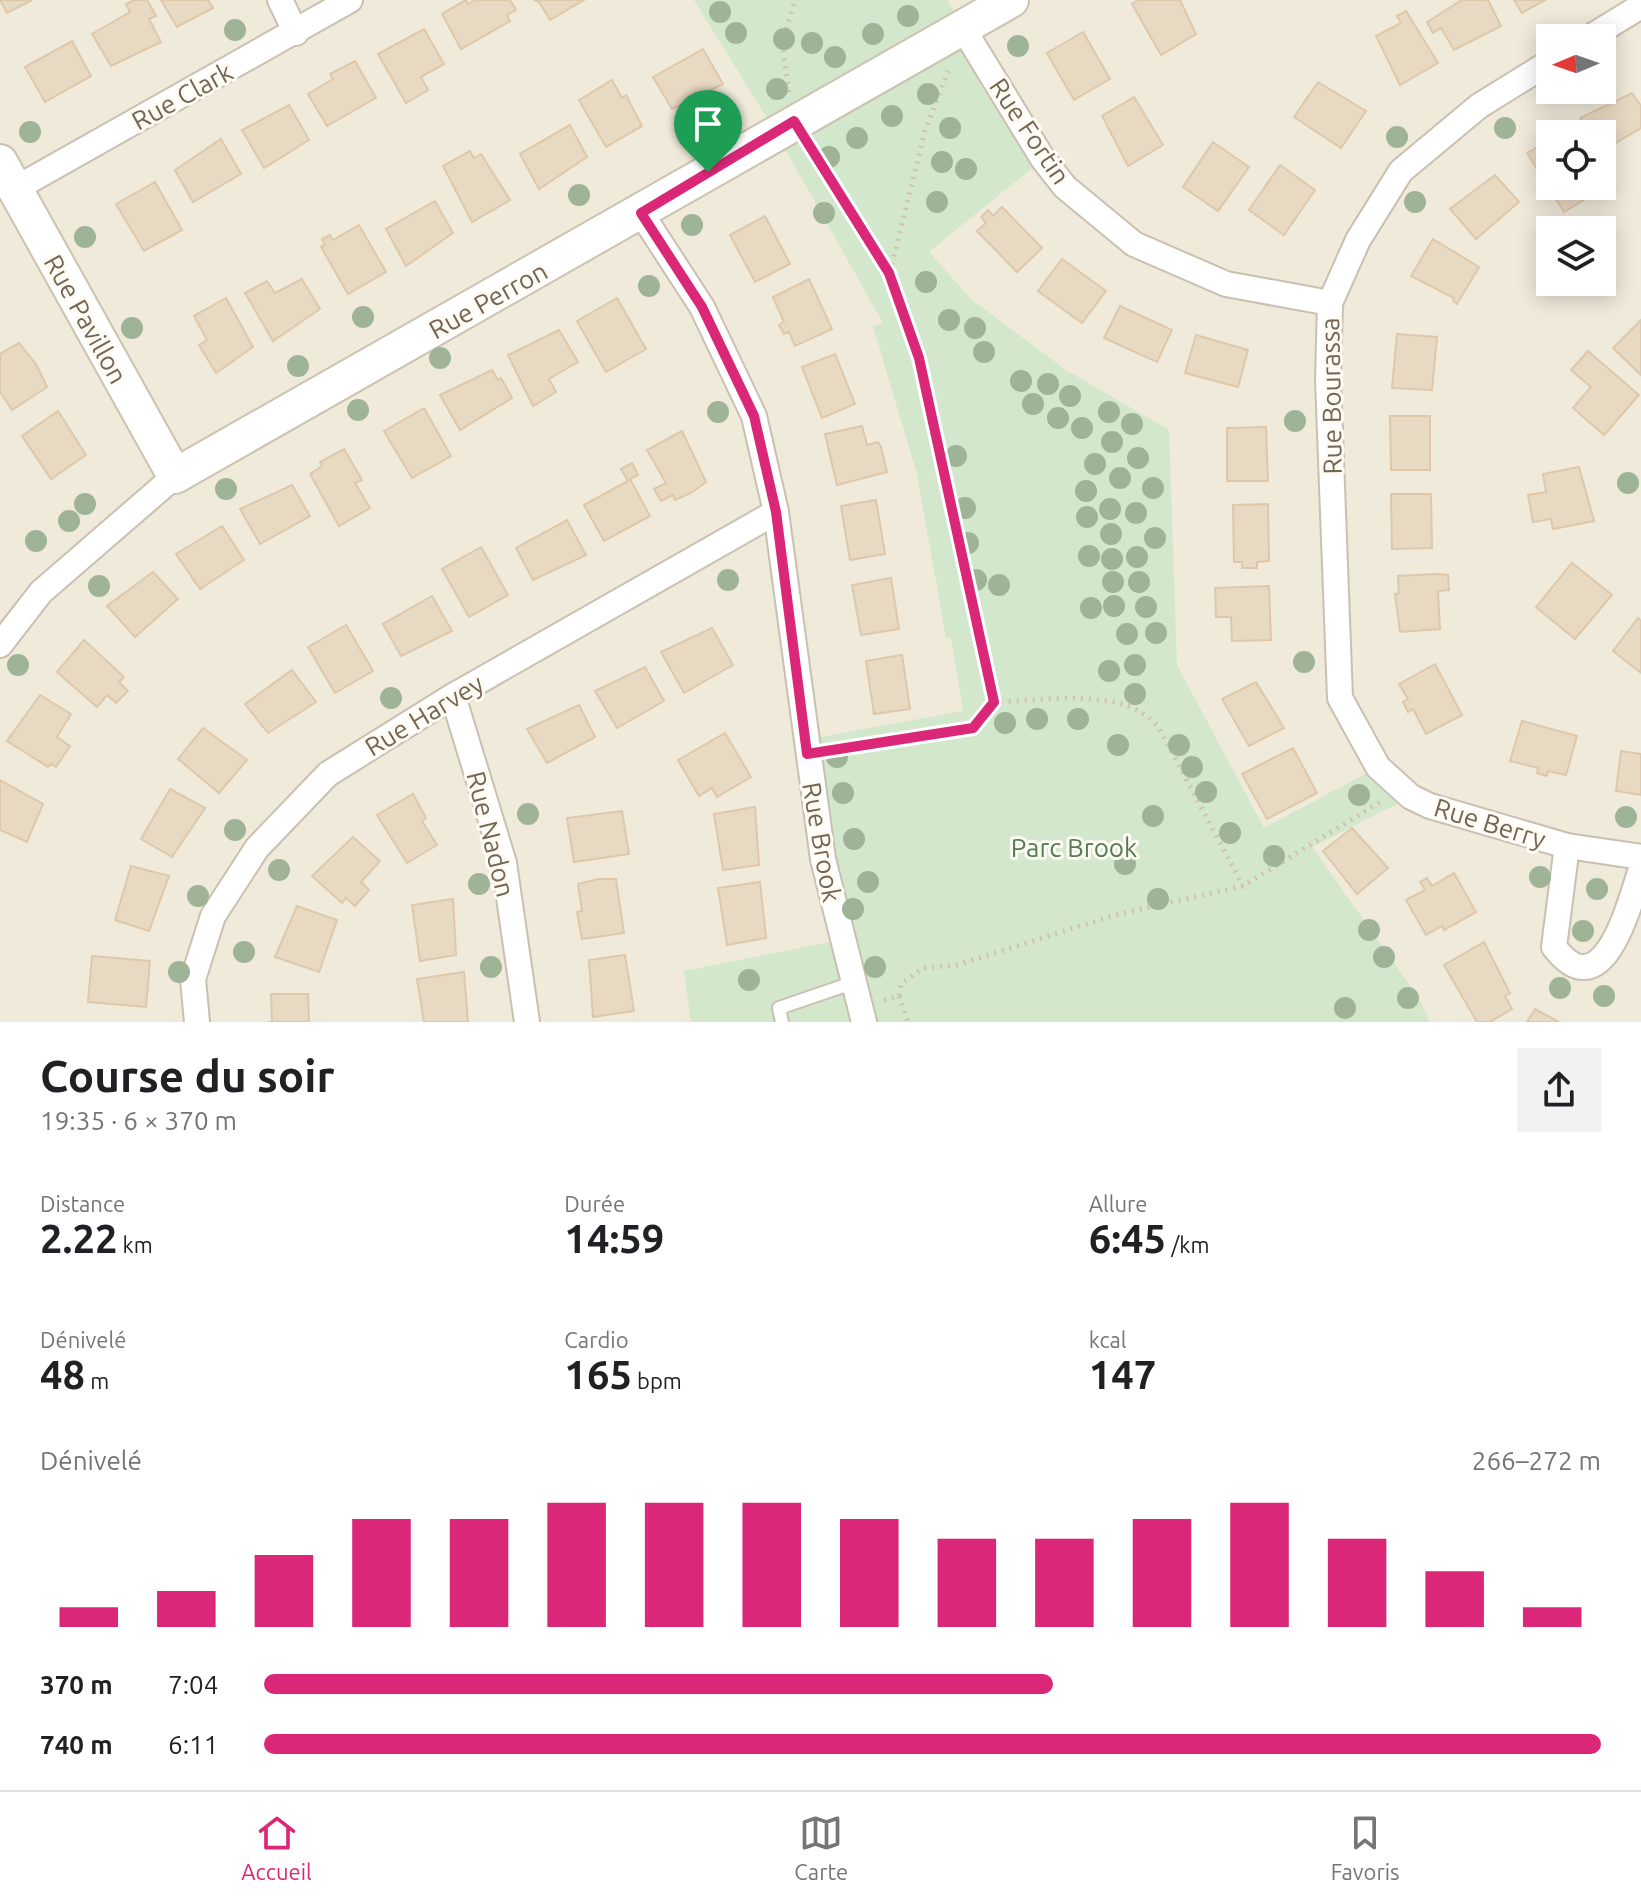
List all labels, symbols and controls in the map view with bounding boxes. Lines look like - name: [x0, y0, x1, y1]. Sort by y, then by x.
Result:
- north arrow: [1536, 24, 1616, 104]
- map controls: [1536, 24, 1616, 296]
- street label: Rue Clark: [127, 57, 237, 135]
- street label: Rue Fortin: [984, 73, 1076, 189]
- pin: [674, 90, 742, 172]
- icon: arrive: [686, 102, 730, 146]
- button: locate: [1536, 120, 1616, 200]
- button: layers: [1536, 216, 1616, 296]
- street label: Rue Pavillon: [39, 250, 133, 388]
- street label: Rue Perron: [424, 256, 552, 344]
- street label: Rue Bourassa: [1315, 317, 1347, 475]
- street label: Rue Harvey: [360, 668, 488, 762]
- street label: Rue Nadon: [461, 768, 521, 900]
- street label: Rue Brook: [797, 780, 847, 904]
- street label: Rue Berry: [1431, 792, 1549, 854]
- park label: Parc Brook: [1011, 833, 1137, 862]
- button: share: [1517, 1048, 1601, 1132]
- text: Course du soir: [40, 1051, 335, 1100]
- text: 19:35 · 6 × 370 m: [40, 1106, 237, 1135]
- text: Distance: [40, 1191, 125, 1216]
- text: Durée: [564, 1191, 625, 1216]
- text: Allure: [1089, 1191, 1148, 1216]
- text: 2.22: [40, 1216, 118, 1261]
- text: 14:59: [564, 1216, 664, 1261]
- text: 6:45: [1089, 1216, 1166, 1261]
- text: km: [118, 1232, 153, 1257]
- text: /km: [1166, 1232, 1209, 1257]
- text: Dénivelé: [40, 1327, 126, 1352]
- text: Cardio: [564, 1327, 629, 1352]
- text: kcal: [1089, 1327, 1127, 1352]
- text: 48: [40, 1352, 85, 1397]
- text: 165: [564, 1352, 632, 1397]
- text: 147: [1089, 1352, 1156, 1397]
- text: m: [85, 1368, 109, 1393]
- text: bpm: [632, 1368, 682, 1393]
- text: Dénivelé: [40, 1446, 142, 1475]
- text: 266–272 m: [1472, 1446, 1601, 1475]
- text: 370 m: [40, 1670, 113, 1699]
- text: 7:04: [168, 1670, 218, 1699]
- text: 740 m: [40, 1730, 113, 1759]
- text: 6:11: [168, 1730, 218, 1759]
- tab: Accueil: [241, 1811, 312, 1884]
- tab: Carte: [794, 1811, 848, 1884]
- tab: Favoris: [1331, 1811, 1400, 1884]

